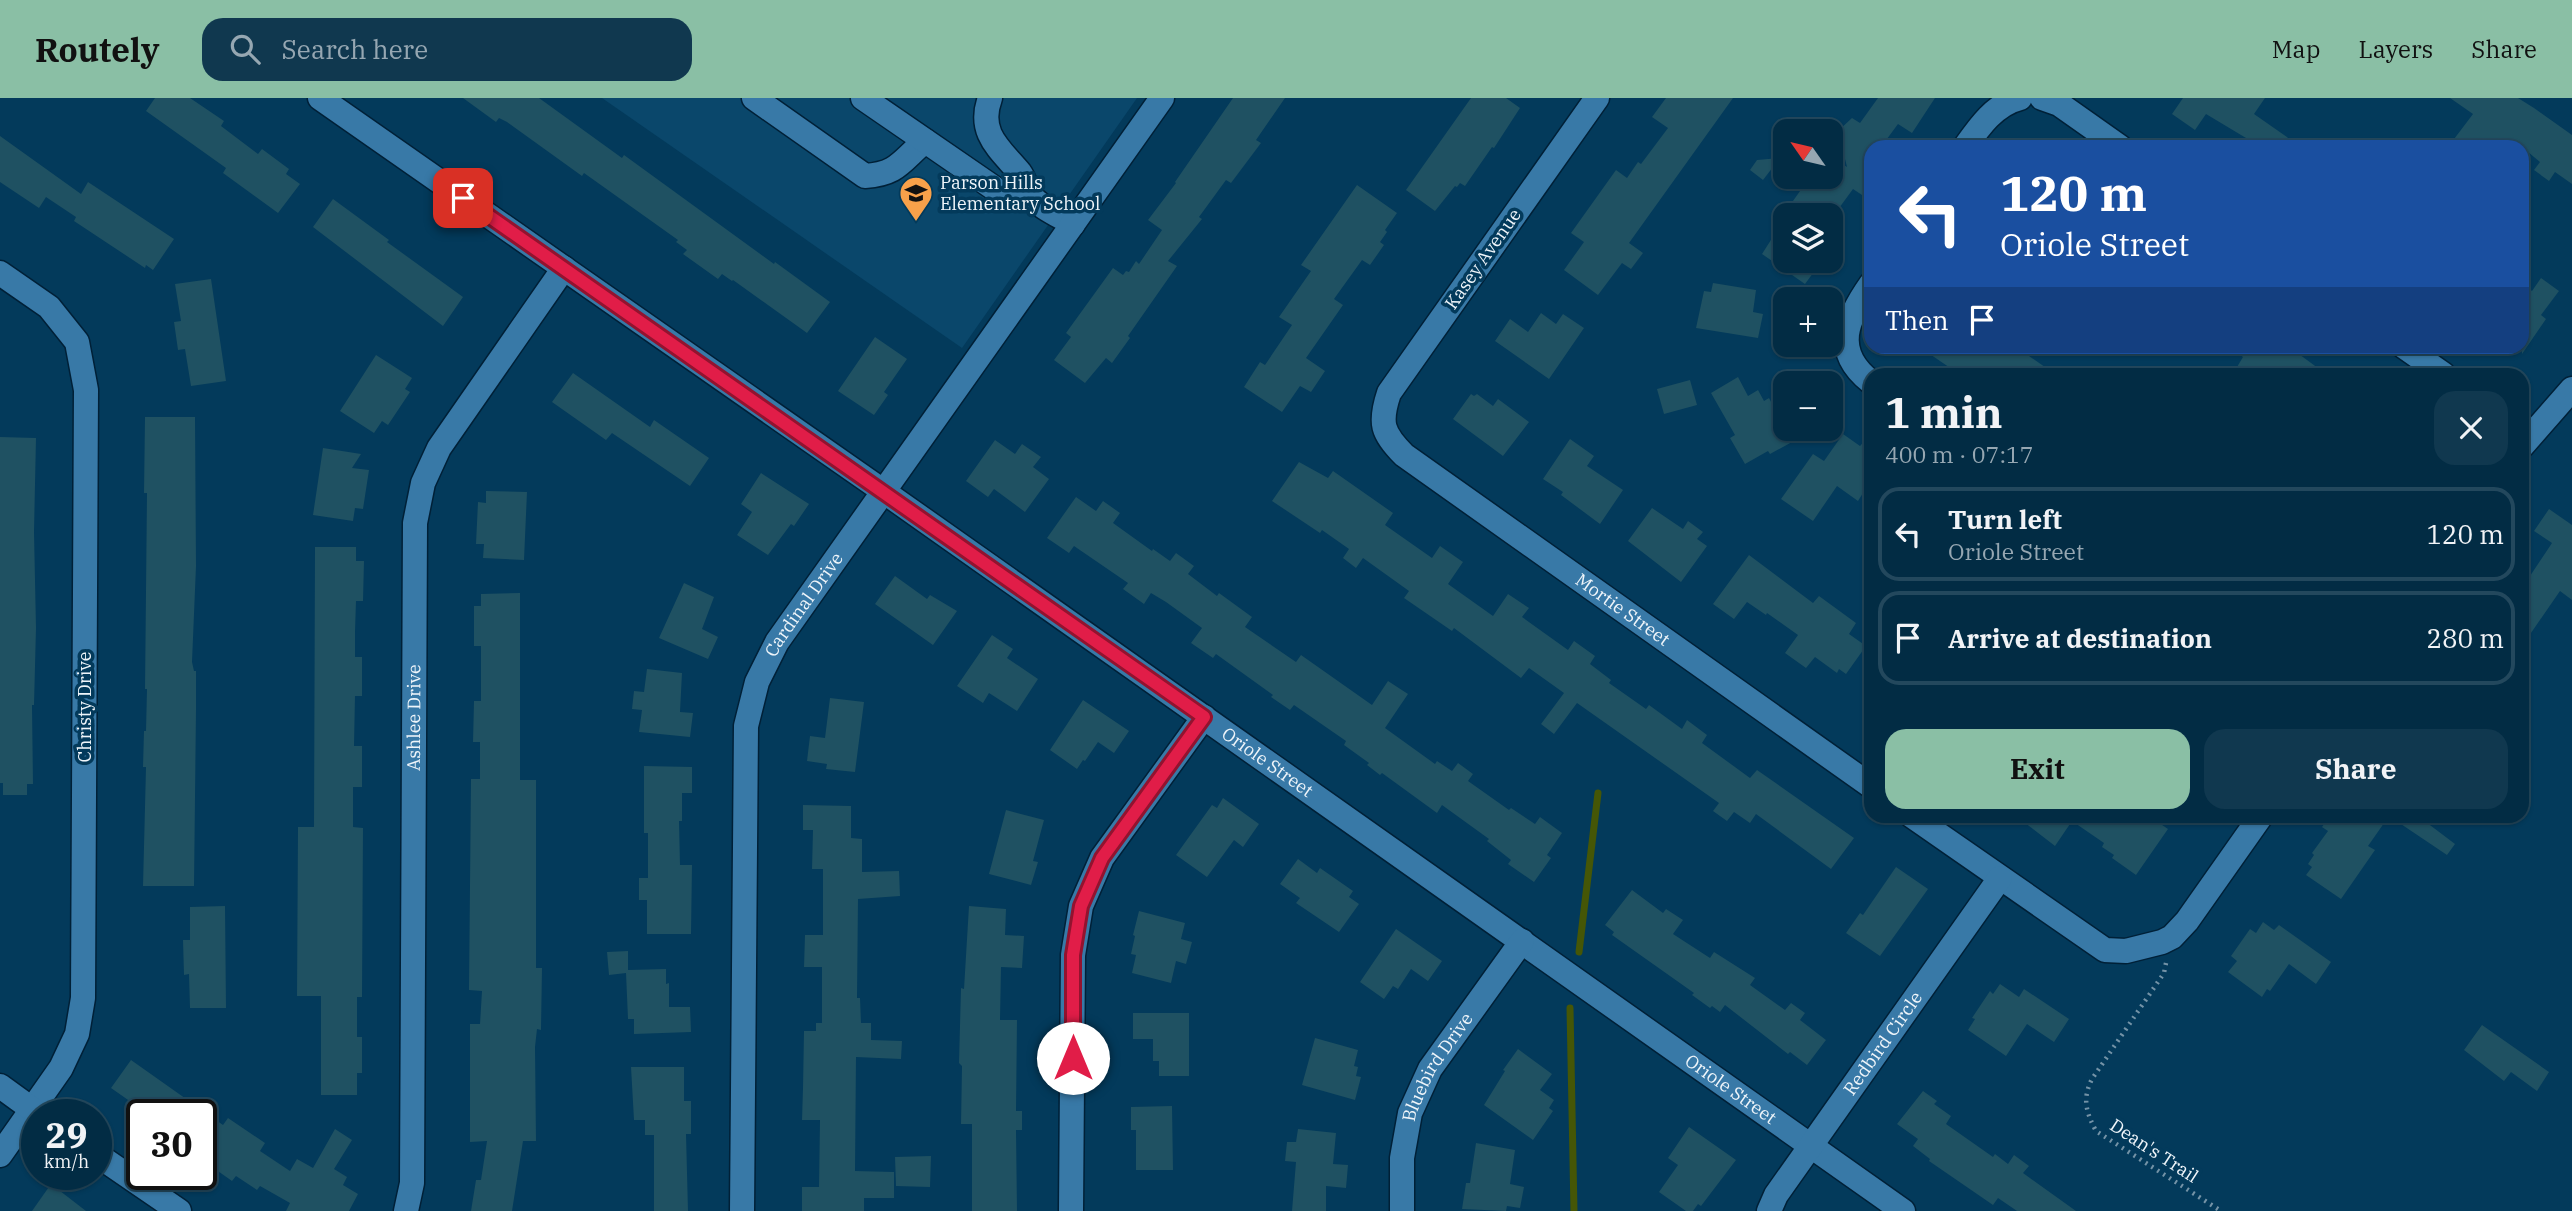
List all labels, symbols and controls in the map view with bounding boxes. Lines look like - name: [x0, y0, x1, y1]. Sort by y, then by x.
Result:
- search box: [202, 18, 692, 81]
- text: Routely: [35, 28, 160, 71]
- icon: search: [226, 30, 264, 68]
- text: Search here: [282, 32, 428, 66]
- text: Map: [2272, 33, 2320, 65]
- text: Layers: [2358, 33, 2433, 65]
- text: Share: [2471, 33, 2537, 65]
- north arrow: [1773, 119, 1843, 189]
- map controls: [1773, 119, 1843, 441]
- text: 120 m: [2000, 161, 2147, 224]
- pin: [433, 168, 493, 228]
- icon: left: [1885, 168, 1976, 259]
- place label: Parson Hills Elementary School: [940, 171, 1100, 215]
- school or university icon: Parson Hills Elementary School: [897, 174, 935, 223]
- icon: arrive: [444, 179, 482, 217]
- button: layers: [1773, 203, 1843, 273]
- street label: Kasey Avenue: [1439, 204, 1526, 314]
- text: Oriole Street: [2000, 223, 2189, 265]
- button: +: [1773, 287, 1843, 357]
- icon: arrive: [1963, 301, 2001, 339]
- text: Then: [1885, 303, 1949, 337]
- button: −: [1773, 371, 1843, 441]
- text: 1 min: [1885, 385, 2003, 440]
- button: close: [2434, 391, 2508, 465]
- text: 400 m · 07:17: [1885, 439, 2034, 469]
- text: Turn left: [1948, 502, 2062, 536]
- icon: left: [1889, 515, 1927, 553]
- text: 120 m: [2426, 517, 2504, 551]
- text: Oriole Street: [1948, 536, 2084, 566]
- street label: Cardinal Drive: [759, 548, 848, 661]
- street label: Mortie Street: [1571, 568, 1675, 651]
- icon: arrive: [1889, 619, 1927, 657]
- text: Arrive at destination: [1948, 621, 2212, 655]
- text: 280 m: [2426, 621, 2504, 655]
- street label: Christy Drive: [73, 652, 96, 762]
- street label: Ashlee Drive: [402, 664, 425, 771]
- street label: Oriole Street: [1217, 722, 1318, 802]
- button: Exit: [1885, 729, 2190, 809]
- button: Share: [2204, 729, 2508, 809]
- street label: Redbird Circle: [1838, 987, 1927, 1100]
- street label: Bluebird Drive: [1397, 1008, 1478, 1123]
- position arrow: [1036, 1021, 1110, 1095]
- street label: Oriole Street: [1681, 1049, 1781, 1129]
- speed limit sign: 30: [126, 1099, 217, 1190]
- text: 29: [45, 1112, 88, 1158]
- street label: Dean's Trail: [2106, 1113, 2203, 1188]
- text: km/h: [44, 1150, 89, 1173]

